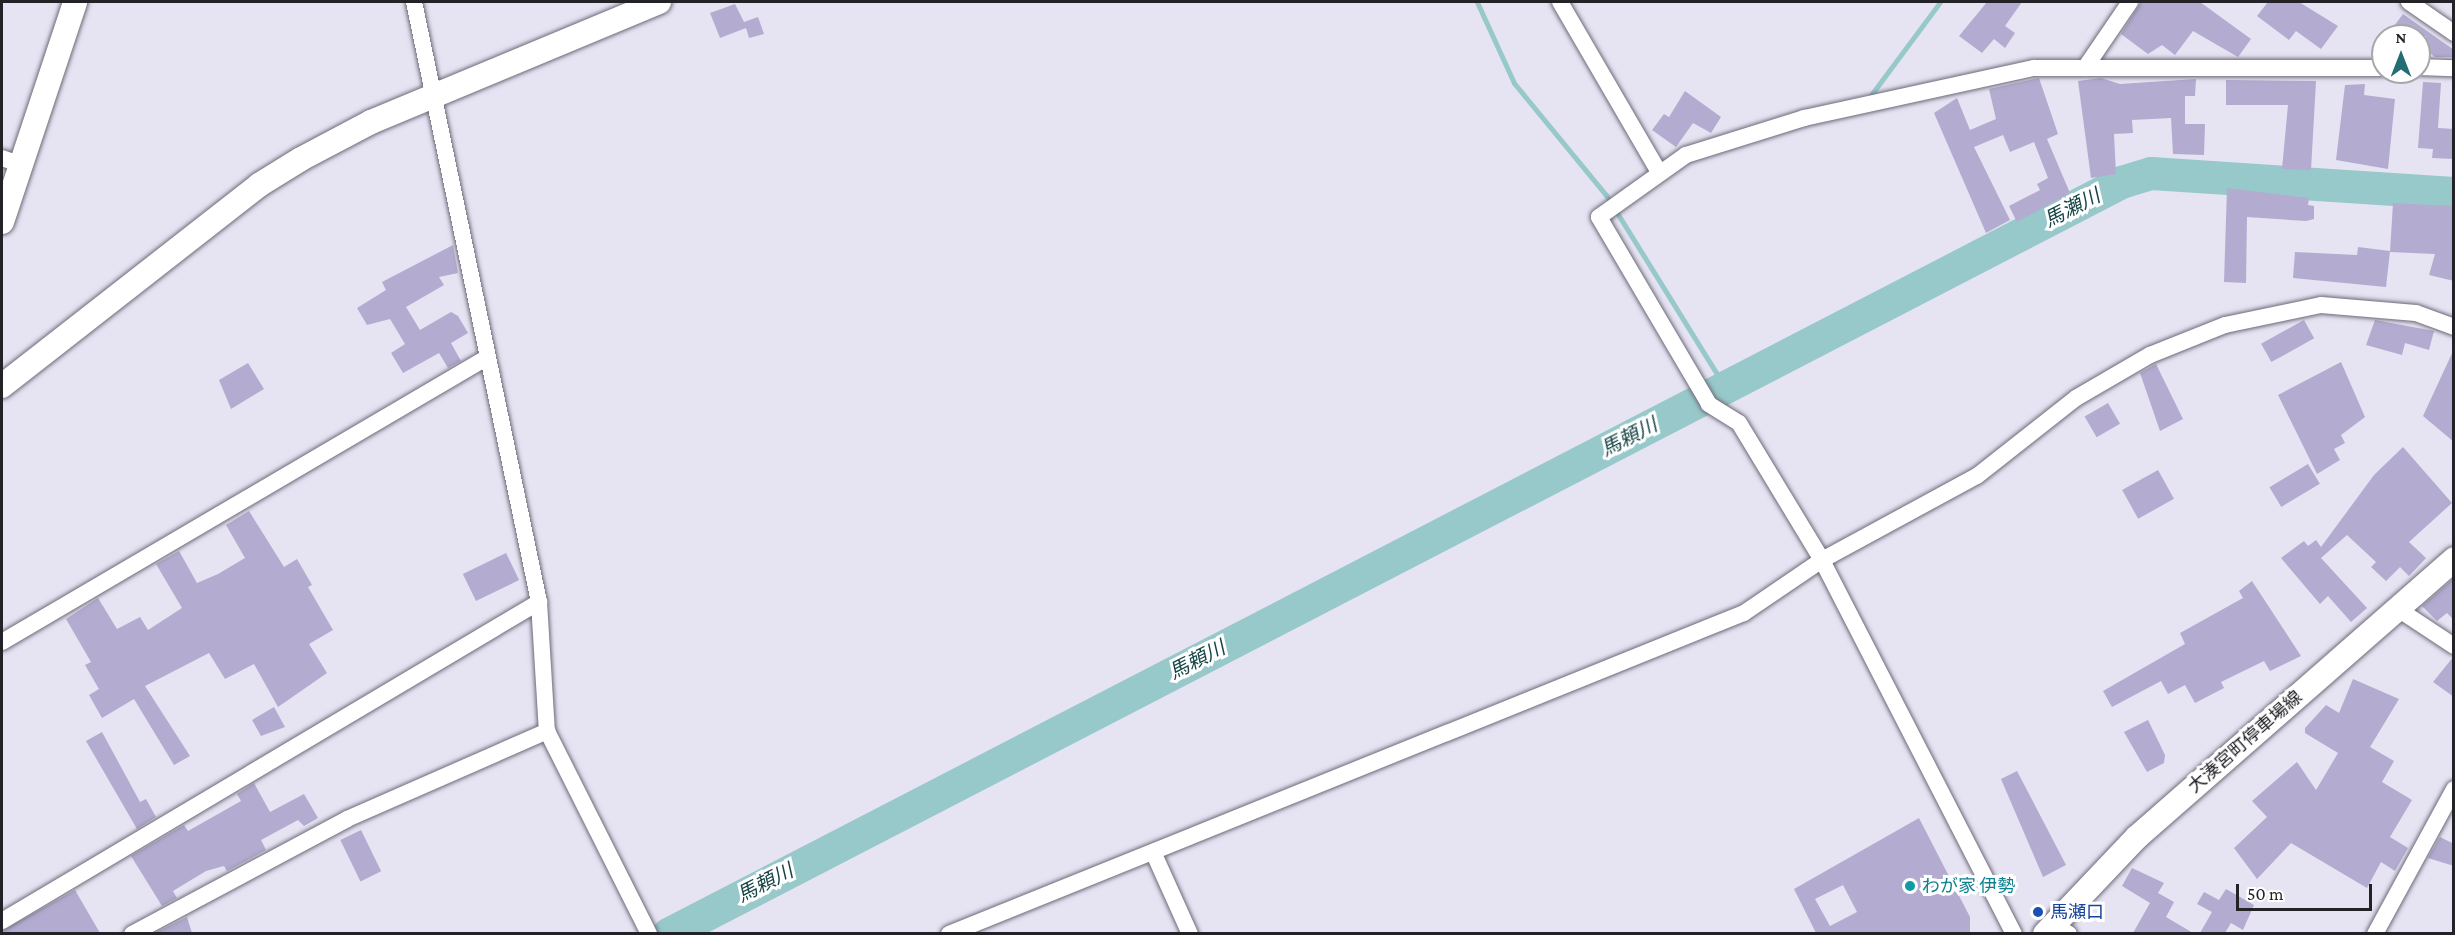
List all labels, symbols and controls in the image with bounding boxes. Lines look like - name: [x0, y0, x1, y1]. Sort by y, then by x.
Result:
- north arrow: [2371, 24, 2431, 84]
- text: N: [2396, 29, 2406, 46]
- water label: 馬瀬川: [2040, 184, 2104, 232]
- water label: 馬頼川: [1597, 413, 1661, 461]
- water label: 馬頼川: [1165, 636, 1229, 684]
- street label: 大湊宮町停車場線: [2184, 687, 2306, 797]
- water label: 馬頼川: [733, 859, 797, 907]
- scale bar: [2239, 872, 2376, 910]
- place label: わが家 伊勢: [1922, 875, 2015, 897]
- marker: わが家 伊勢: [1903, 879, 1917, 893]
- text: 50 m: [2247, 884, 2284, 904]
- place label: 馬瀬口: [2050, 901, 2104, 923]
- marker: 馬瀬口: [2031, 905, 2045, 919]

